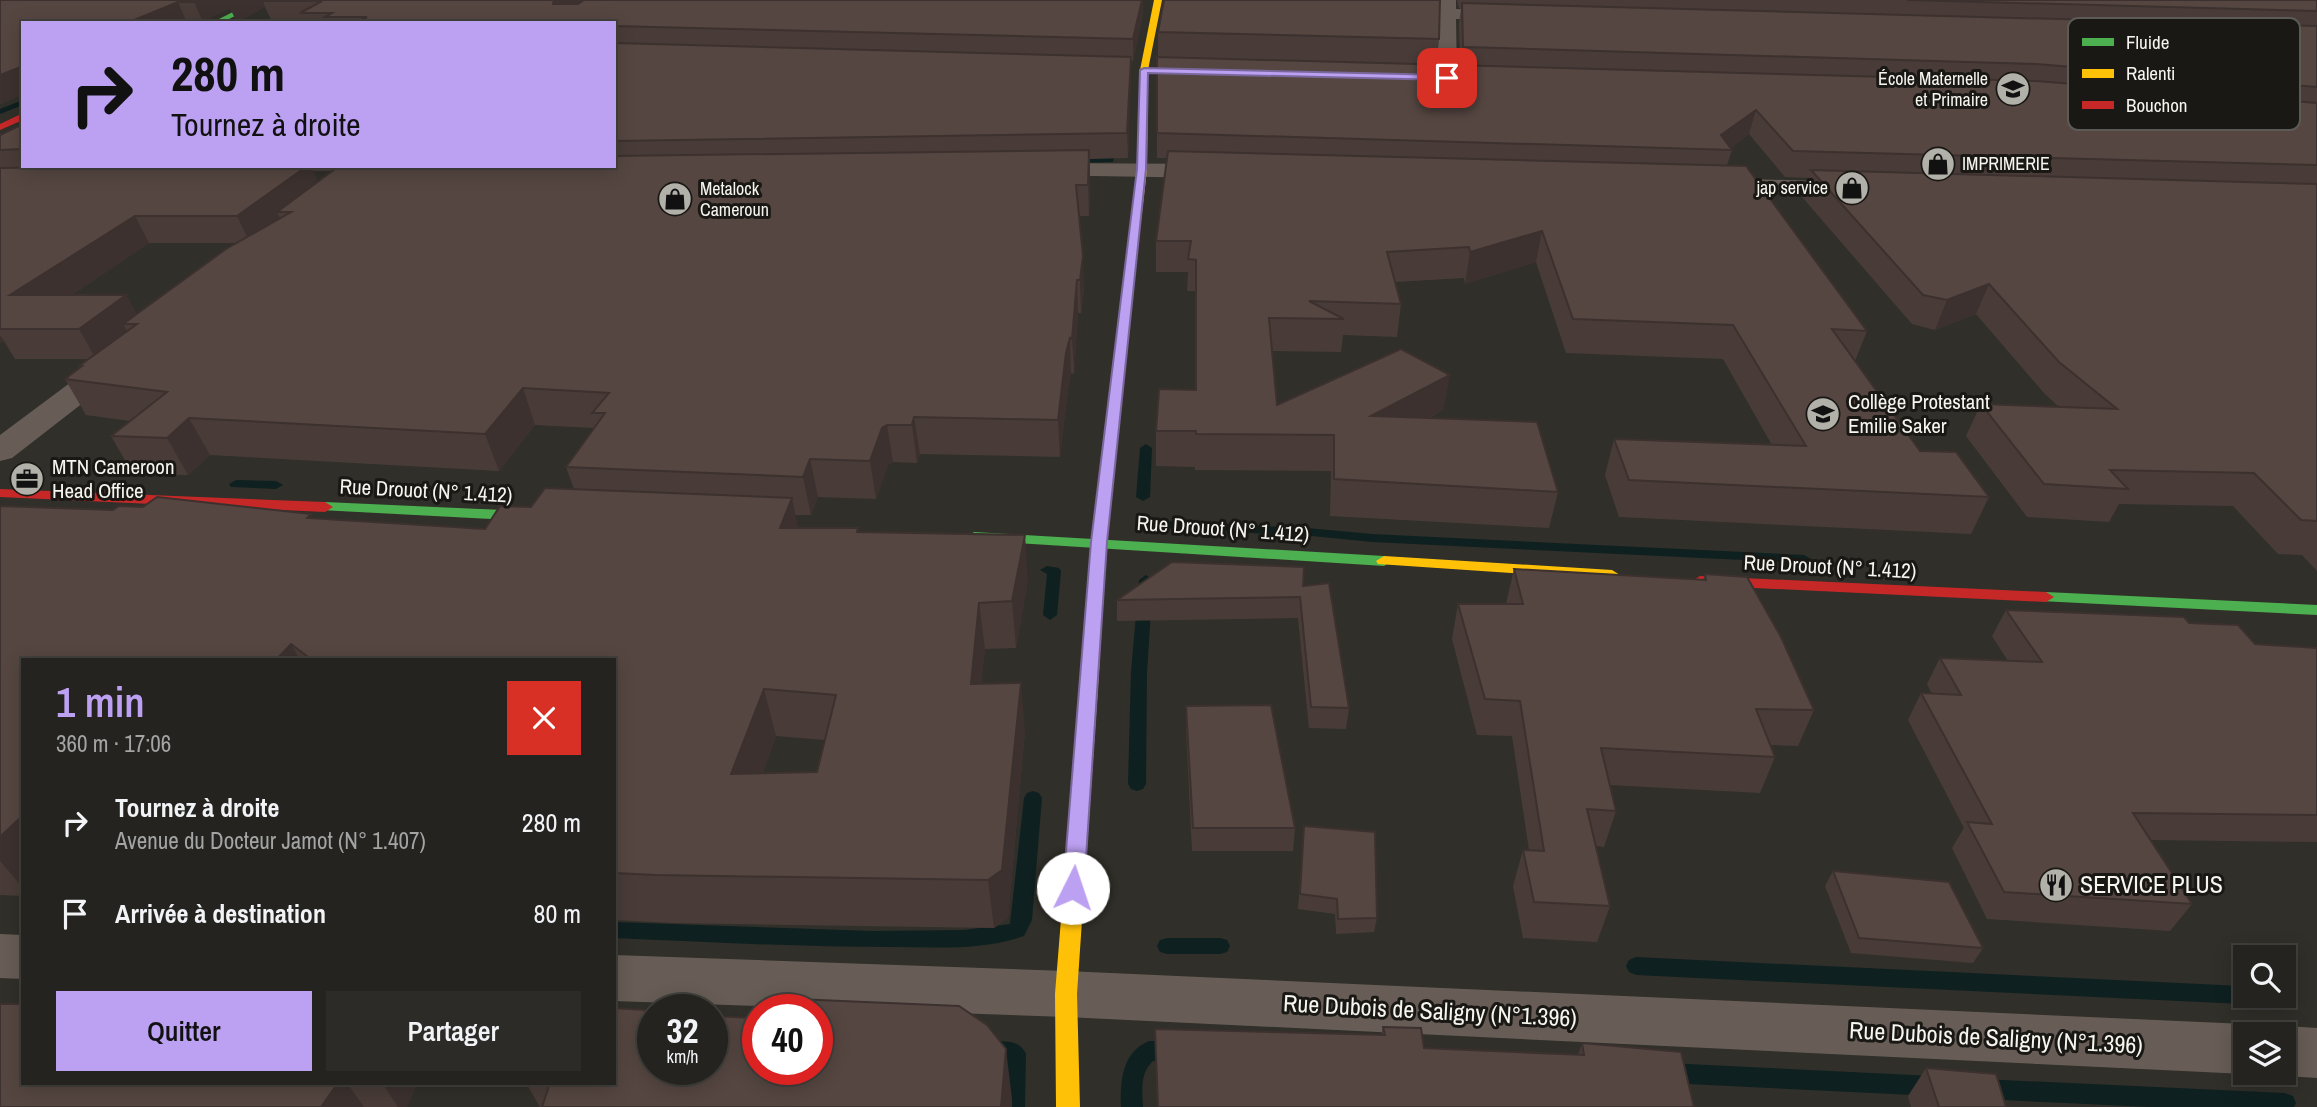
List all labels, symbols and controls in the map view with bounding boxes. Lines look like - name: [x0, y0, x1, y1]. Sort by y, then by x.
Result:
- legend: [2068, 18, 2300, 130]
- text: Fluide: [2126, 29, 2169, 55]
- text: 280 m: [171, 40, 285, 106]
- pin: [1417, 48, 1477, 108]
- icon: right: [56, 49, 147, 140]
- icon: arrive: [1428, 59, 1466, 97]
- text: Ralenti: [2126, 60, 2175, 86]
- place label: École Maternelle et Primaire: [1878, 66, 1988, 112]
- school or university icon: École Maternelle et Primaire: [1994, 70, 2032, 108]
- text: Bouchon: [2126, 92, 2188, 118]
- text: Tournez à droite: [171, 103, 361, 146]
- shop icon: IMPRIMERIE: [1919, 145, 1957, 183]
- place label: IMPRIMERIE: [1962, 151, 2050, 176]
- shop icon: jap service: [1833, 169, 1871, 207]
- place label: jap service: [1756, 175, 1828, 200]
- place label: Metalock Cameroun: [700, 176, 769, 222]
- shop icon: Metalock Cameroun: [656, 180, 694, 218]
- place label: Collège Protestant Emilie Saker: [1848, 387, 1990, 440]
- school or university icon: Collège Protestant Emilie Saker: [1804, 395, 1842, 433]
- place label: MTN Cameroon Head Office: [52, 452, 174, 505]
- office icon: MTN Cameroon Head Office: [8, 460, 46, 498]
- street label: Rue Drouot (N° 1.412): [339, 471, 513, 510]
- street label: Rue Drouot (N° 1.412): [1136, 508, 1310, 549]
- street label: Rue Drouot (N° 1.412): [1743, 547, 1917, 586]
- text: 1 min: [56, 674, 145, 730]
- button: close: [507, 681, 581, 755]
- text: 360 m · 17:06: [56, 728, 171, 759]
- text: Tournez à droite: [115, 790, 279, 825]
- icon: right: [56, 804, 94, 842]
- text: 280 m: [522, 805, 581, 840]
- text: Avenue du Docteur Jamot (N° 1.407): [115, 825, 426, 856]
- position arrow: [1036, 851, 1110, 925]
- restaurant icon: SERVICE PLUS: [2037, 866, 2075, 904]
- place label: SERVICE PLUS: [2080, 868, 2223, 900]
- icon: arrive: [56, 895, 94, 933]
- text: Arrivée à destination: [115, 896, 326, 931]
- text: 80 m: [534, 896, 581, 931]
- map controls: [2233, 945, 2296, 1085]
- button: search: [2233, 945, 2296, 1008]
- street label: Rue Dubois de Saligny (N°1.396): [1282, 986, 1578, 1034]
- button: Quitter: [56, 991, 312, 1071]
- button: Partager: [326, 991, 581, 1071]
- speed limit sign: 40: [742, 994, 833, 1085]
- text: 32: [667, 1007, 698, 1054]
- street label: Rue Dubois de Saligny (N°1.396): [1848, 1013, 2144, 1061]
- button: layers: [2233, 1022, 2296, 1085]
- text: km/h: [667, 1044, 699, 1069]

